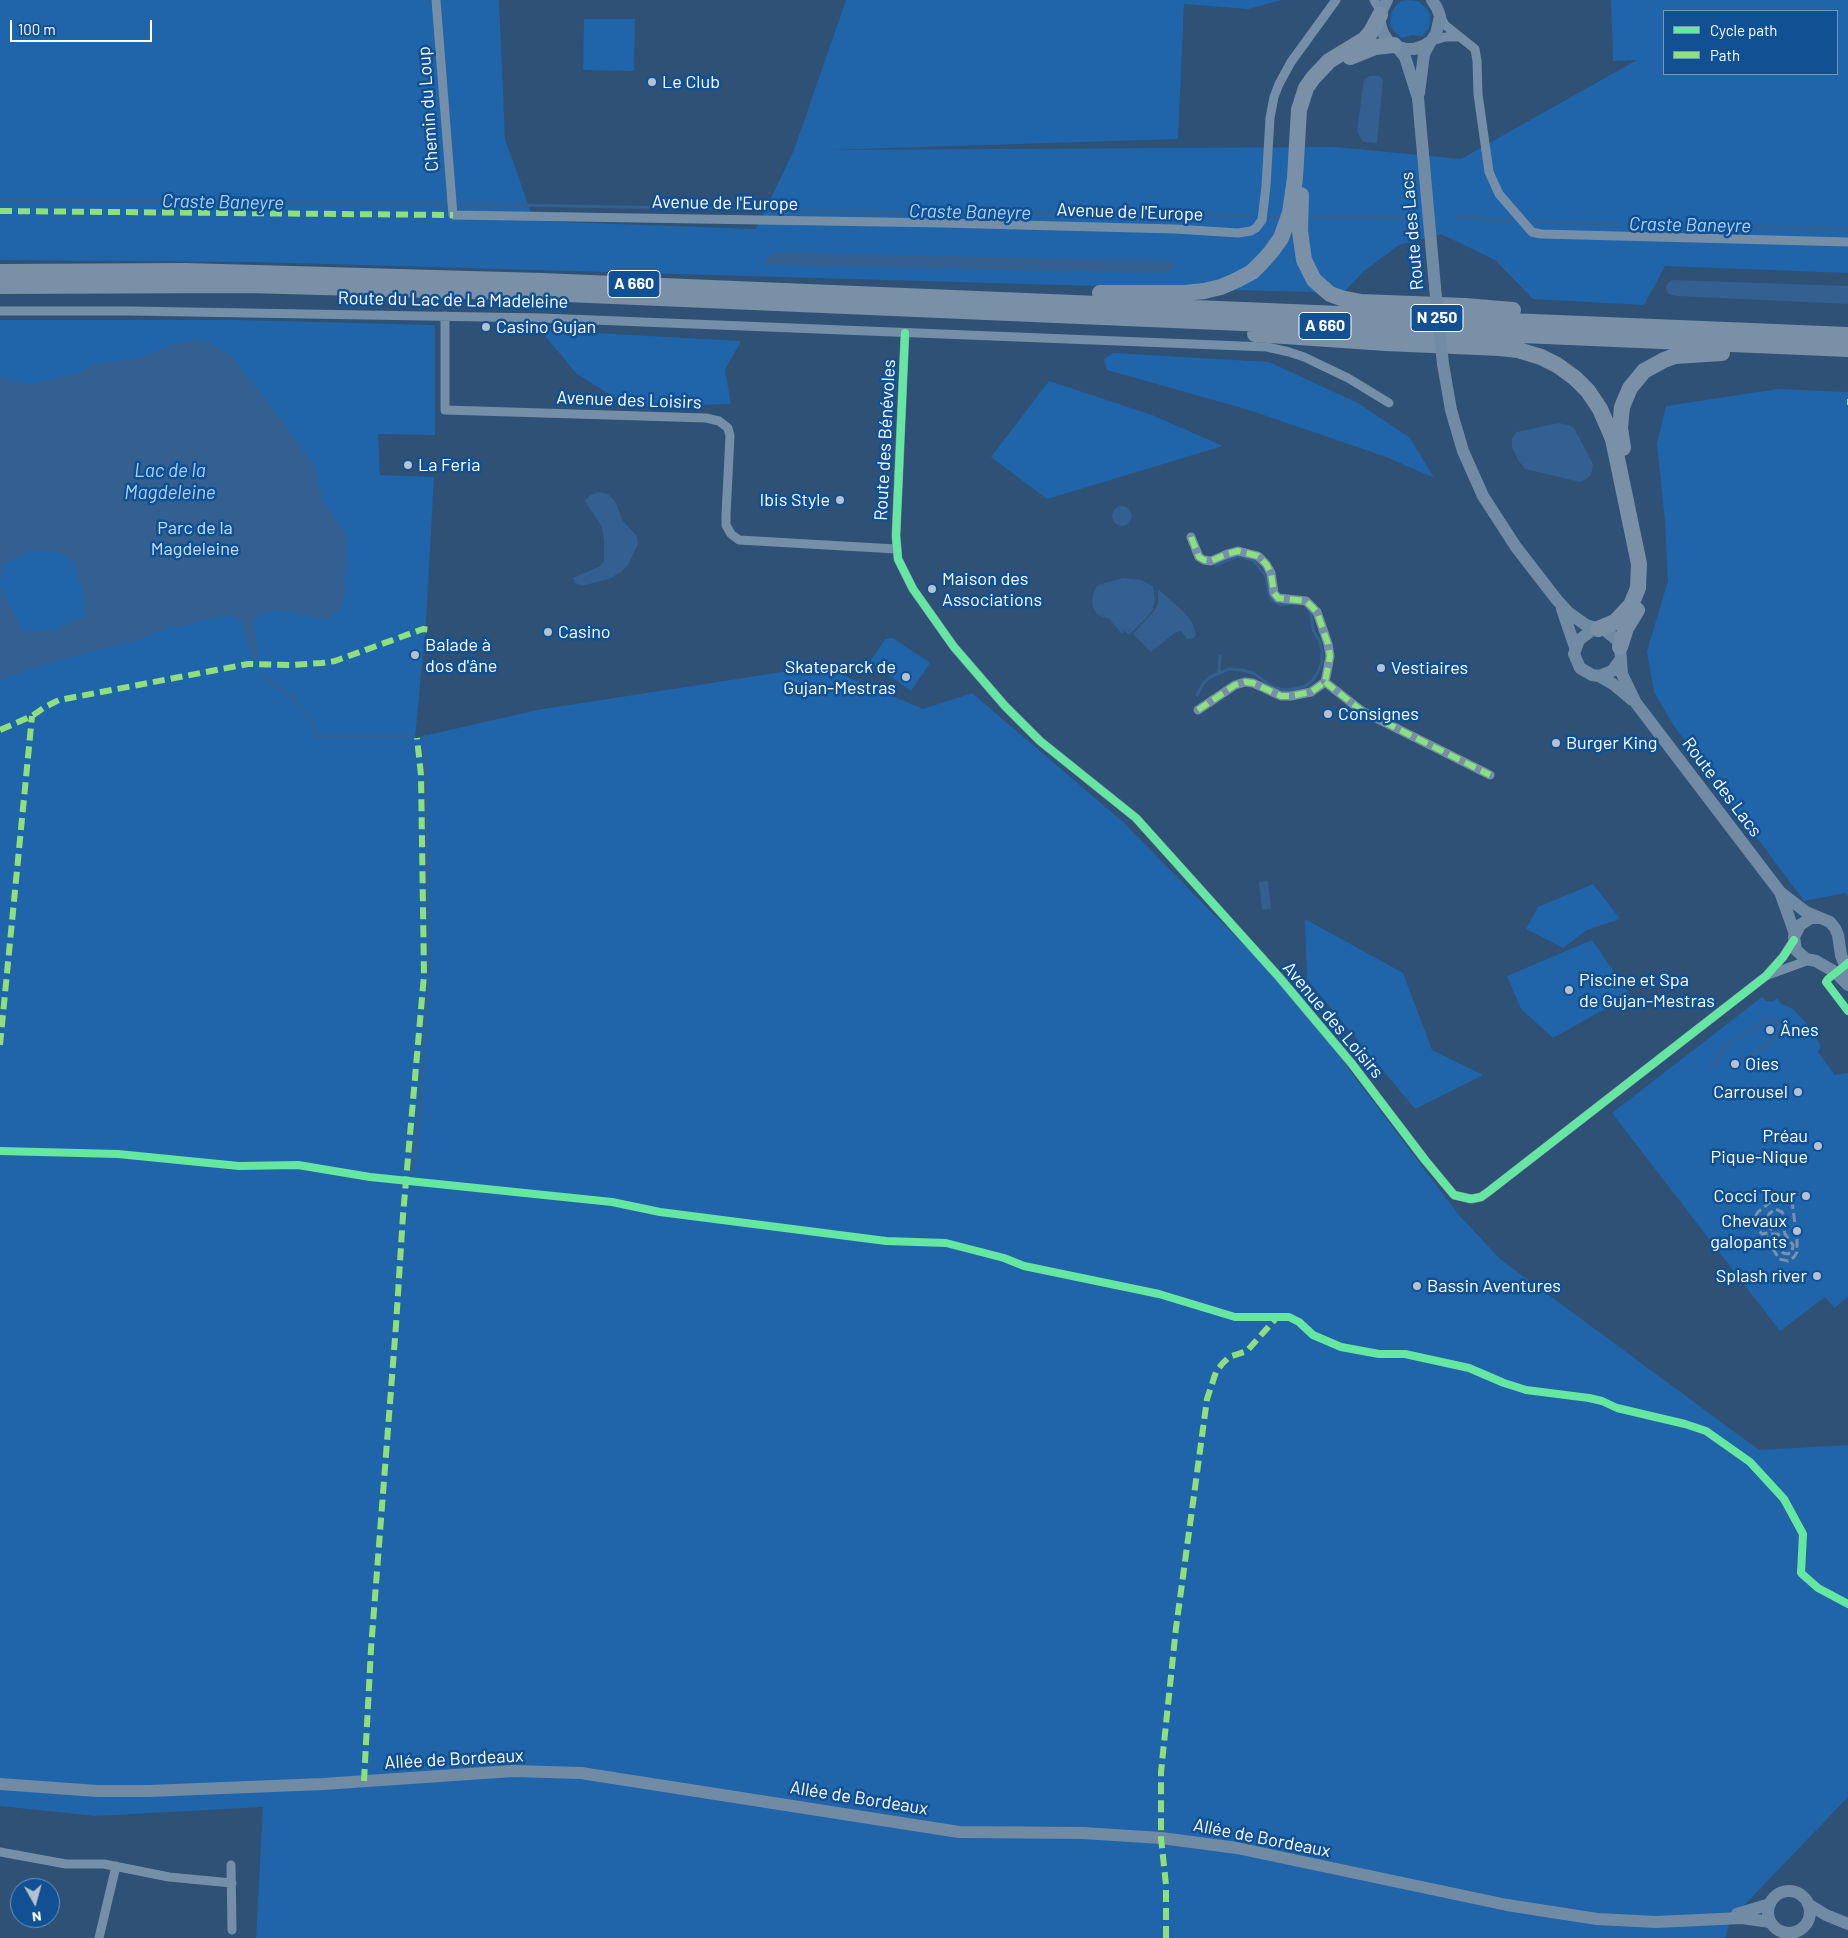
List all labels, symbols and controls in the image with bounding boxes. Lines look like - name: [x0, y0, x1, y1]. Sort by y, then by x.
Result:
- scale bar: [12, 10, 155, 42]
- legend: [1663, 10, 1838, 75]
- text: 100 m: [18, 20, 56, 38]
- text: Cycle path: [1710, 21, 1777, 39]
- street label: Chemin du Loup: [413, 46, 443, 172]
- text: Path: [1710, 46, 1740, 64]
- place label: Le Club: [662, 71, 720, 93]
- marker: Le Club: [646, 76, 658, 88]
- street label: Route des Lacs: [1396, 171, 1428, 291]
- water label: Craste Baneyre: [162, 190, 284, 214]
- street label: Avenue de l'Europe: [652, 191, 798, 215]
- street label: Avenue de l'Europe: [1056, 199, 1204, 225]
- water label: Craste Baneyre: [909, 200, 1031, 224]
- water label: Craste Baneyre: [1629, 213, 1751, 237]
- road number: A 660: [608, 270, 660, 298]
- street label: Route du Lac de La Madeleine: [338, 287, 568, 313]
- road number: N 250: [1411, 304, 1463, 332]
- road number: A 660: [1299, 312, 1351, 340]
- place label: Casino Gujan: [496, 316, 596, 338]
- marker: Casino Gujan: [480, 321, 492, 333]
- street label: Route des Bénévoles: [870, 359, 900, 521]
- street label: Avenue des Loisirs: [556, 387, 702, 413]
- place label: La Feria: [418, 454, 480, 476]
- marker: La Feria: [402, 459, 414, 471]
- water label: Lac de la Magdeleine: [124, 460, 216, 504]
- place label: Ibis Style: [760, 489, 830, 511]
- marker: Ibis Style: [834, 494, 846, 506]
- park label: Parc de la Magdeleine: [151, 517, 239, 560]
- place label: Maison des Associations: [942, 568, 1042, 610]
- marker: Maison des Associations: [926, 583, 938, 595]
- place label: Casino: [558, 621, 611, 643]
- marker: Casino: [542, 626, 554, 638]
- place label: Balade à dos d'âne: [425, 634, 497, 676]
- marker: Balade à dos d'âne: [409, 649, 421, 661]
- place label: Skateparck de Gujan-Mestras: [783, 656, 896, 699]
- place label: Vestiaires: [1391, 657, 1468, 679]
- marker: Vestiaires: [1375, 662, 1387, 674]
- marker: Skateparck de Gujan-Mestras: [900, 671, 912, 683]
- place label: Consignes: [1338, 703, 1419, 725]
- marker: Consignes: [1322, 708, 1334, 720]
- place label: Burger King: [1566, 732, 1657, 754]
- street label: Route des Lacs: [1678, 733, 1766, 841]
- marker: Burger King: [1550, 737, 1562, 749]
- street label: Avenue des Loisirs: [1278, 957, 1388, 1083]
- place label: Piscine et Spa de Gujan-Mestras: [1579, 969, 1715, 1012]
- marker: Piscine et Spa de Gujan-Mestras: [1563, 984, 1575, 996]
- place label: Ânes: [1780, 1019, 1819, 1041]
- marker: Ânes: [1764, 1024, 1776, 1036]
- place label: Oies: [1745, 1053, 1779, 1075]
- marker: Oies: [1729, 1058, 1741, 1070]
- place label: Carrousel: [1713, 1081, 1788, 1103]
- marker: Carrousel: [1792, 1086, 1804, 1098]
- place label: Préau Pique-Nique: [1711, 1125, 1808, 1168]
- marker: Préau Pique-Nique: [1812, 1140, 1824, 1152]
- place label: Cocci Tour: [1713, 1185, 1796, 1207]
- marker: Cocci Tour: [1800, 1190, 1812, 1202]
- place label: Chevaux galopants: [1710, 1210, 1787, 1252]
- marker: Chevaux galopants: [1791, 1225, 1803, 1237]
- place label: Splash river: [1716, 1265, 1807, 1287]
- marker: Splash river: [1811, 1270, 1823, 1282]
- place label: Bassin Aventures: [1427, 1275, 1561, 1297]
- marker: Bassin Aventures: [1411, 1280, 1423, 1292]
- street label: Allée de Bordeaux: [384, 1745, 524, 1773]
- street label: Allée de Bordeaux: [788, 1776, 930, 1820]
- street label: Allée de Bordeaux: [1192, 1814, 1332, 1862]
- north arrow: [10, 1878, 60, 1928]
- text: N: [31, 1908, 42, 1926]

